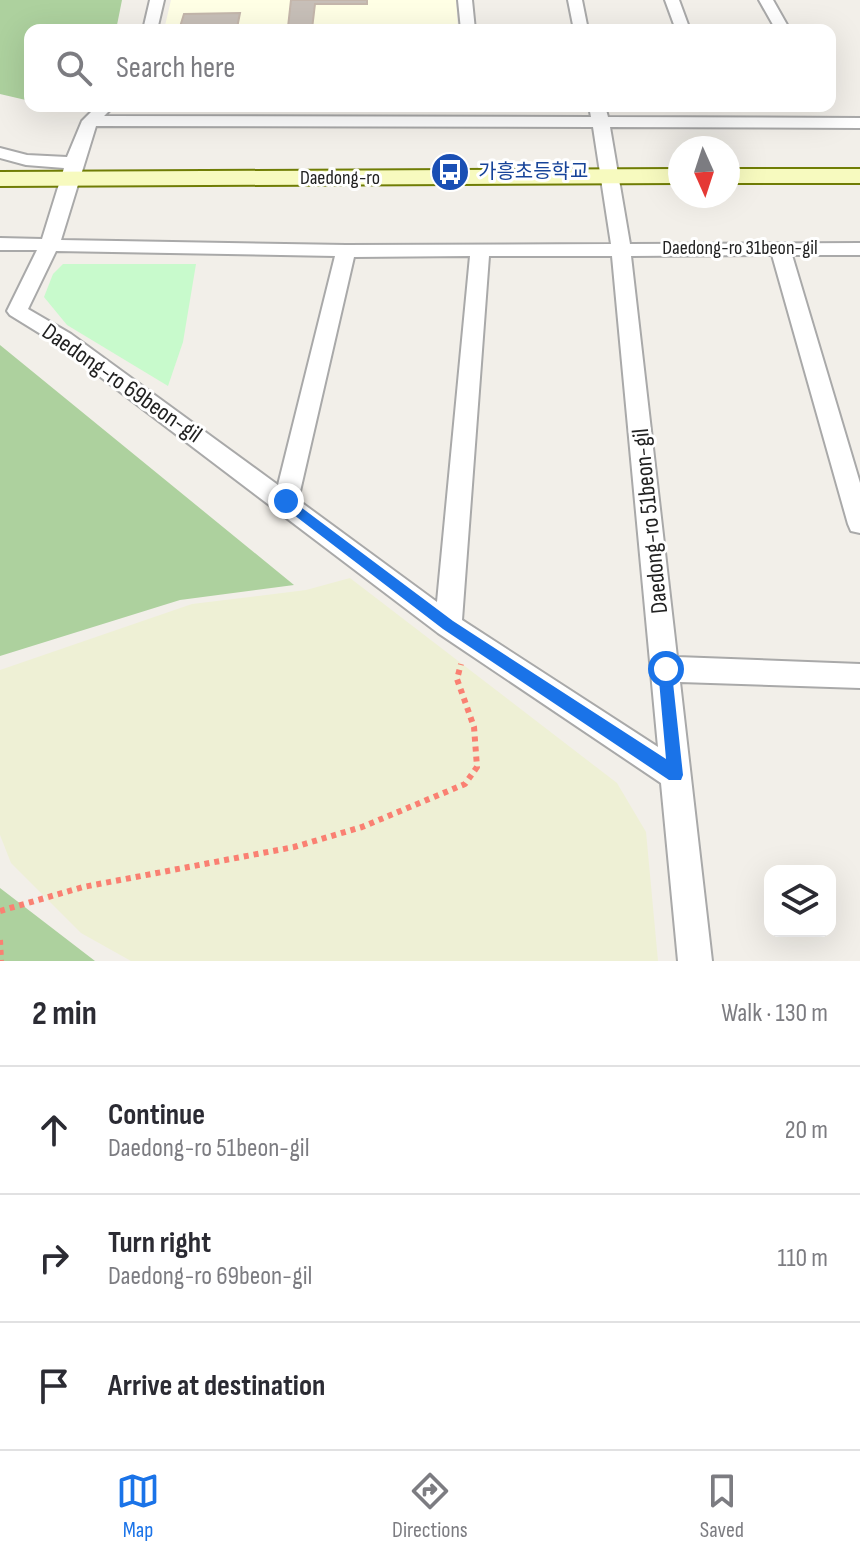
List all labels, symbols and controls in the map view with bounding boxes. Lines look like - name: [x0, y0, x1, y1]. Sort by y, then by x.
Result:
- search box: [24, 24, 836, 112]
- icon: search: [52, 46, 96, 90]
- text: Search here: [116, 50, 235, 86]
- north arrow: [668, 136, 740, 208]
- bus stop icon: 가흥초등학교: [429, 151, 471, 193]
- place label: 가흥초등학교: [478, 160, 588, 184]
- street label: Daedong-ro: [300, 166, 380, 190]
- street label: Daedong-ro 31beon-gil: [662, 236, 818, 260]
- street label: Daedong-ro 69beon-gil: [36, 317, 208, 449]
- street label: Daedong-ro 51beon-gil: [626, 427, 674, 615]
- route end: [268, 483, 304, 519]
- route start: [648, 651, 684, 687]
- map controls: [764, 865, 836, 937]
- button: layers: [764, 865, 836, 937]
- text: 2 min: [32, 993, 97, 1034]
- text: Walk · 130 m: [721, 998, 828, 1029]
- text: Continue: [108, 1097, 205, 1133]
- icon: ahead: [32, 1108, 76, 1152]
- text: 20 m: [785, 1115, 828, 1146]
- text: Daedong-ro 51beon-gil: [108, 1133, 310, 1164]
- text: Turn right: [108, 1225, 211, 1261]
- icon: right: [32, 1236, 76, 1280]
- text: 110 m: [777, 1243, 828, 1274]
- text: Daedong-ro 69beon-gil: [108, 1261, 312, 1292]
- icon: arrive: [32, 1364, 76, 1408]
- text: Arrive at destination: [108, 1368, 325, 1404]
- tab: Map: [116, 1469, 160, 1544]
- tab: Directions: [392, 1469, 468, 1544]
- tab: Saved: [700, 1469, 744, 1544]

